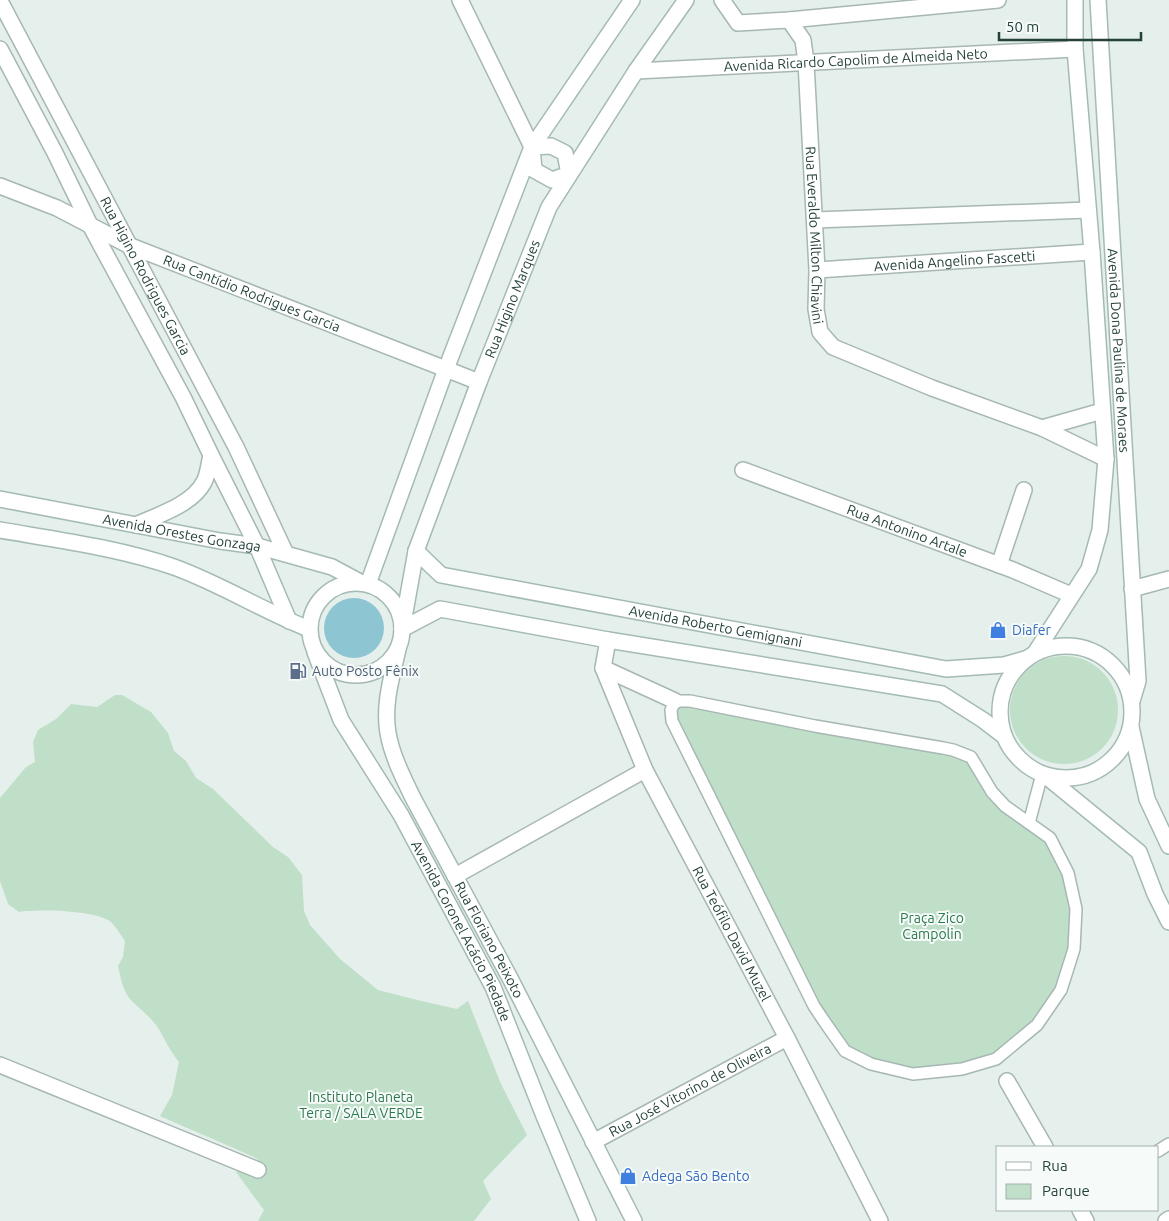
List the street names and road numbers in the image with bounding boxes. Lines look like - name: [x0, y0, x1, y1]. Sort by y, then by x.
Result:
- street label: Avenida Ricardo Capolim de Almeida Neto: [723, 45, 988, 75]
- street label: Rua Everaldo Milton Chiavini: [802, 146, 826, 325]
- street label: Rua Higino Rodrigues Garcia: [97, 194, 194, 358]
- street label: Rua Higino Marques: [481, 238, 543, 360]
- street label: Avenida Angelino Fascetti: [874, 248, 1036, 274]
- street label: Avenida Dona Paulina de Moraes: [1105, 248, 1133, 453]
- street label: Rua Cantídio Rodrigues Garcia: [161, 252, 343, 335]
- street label: Rua Antonino Artale: [845, 501, 970, 560]
- street label: Avenida Orestes Gonzaga: [101, 511, 263, 555]
- street label: Avenida Roberto Gemignani: [628, 602, 803, 650]
- street label: Avenida Coronel Acácio Piedade: [408, 838, 514, 1024]
- street label: Rua Teófilo David Muzel: [689, 863, 774, 1004]
- street label: Rua Floriano Peixoto: [451, 879, 527, 1001]
- street label: Rua José Vitorino de Oliveira: [606, 1040, 774, 1140]

